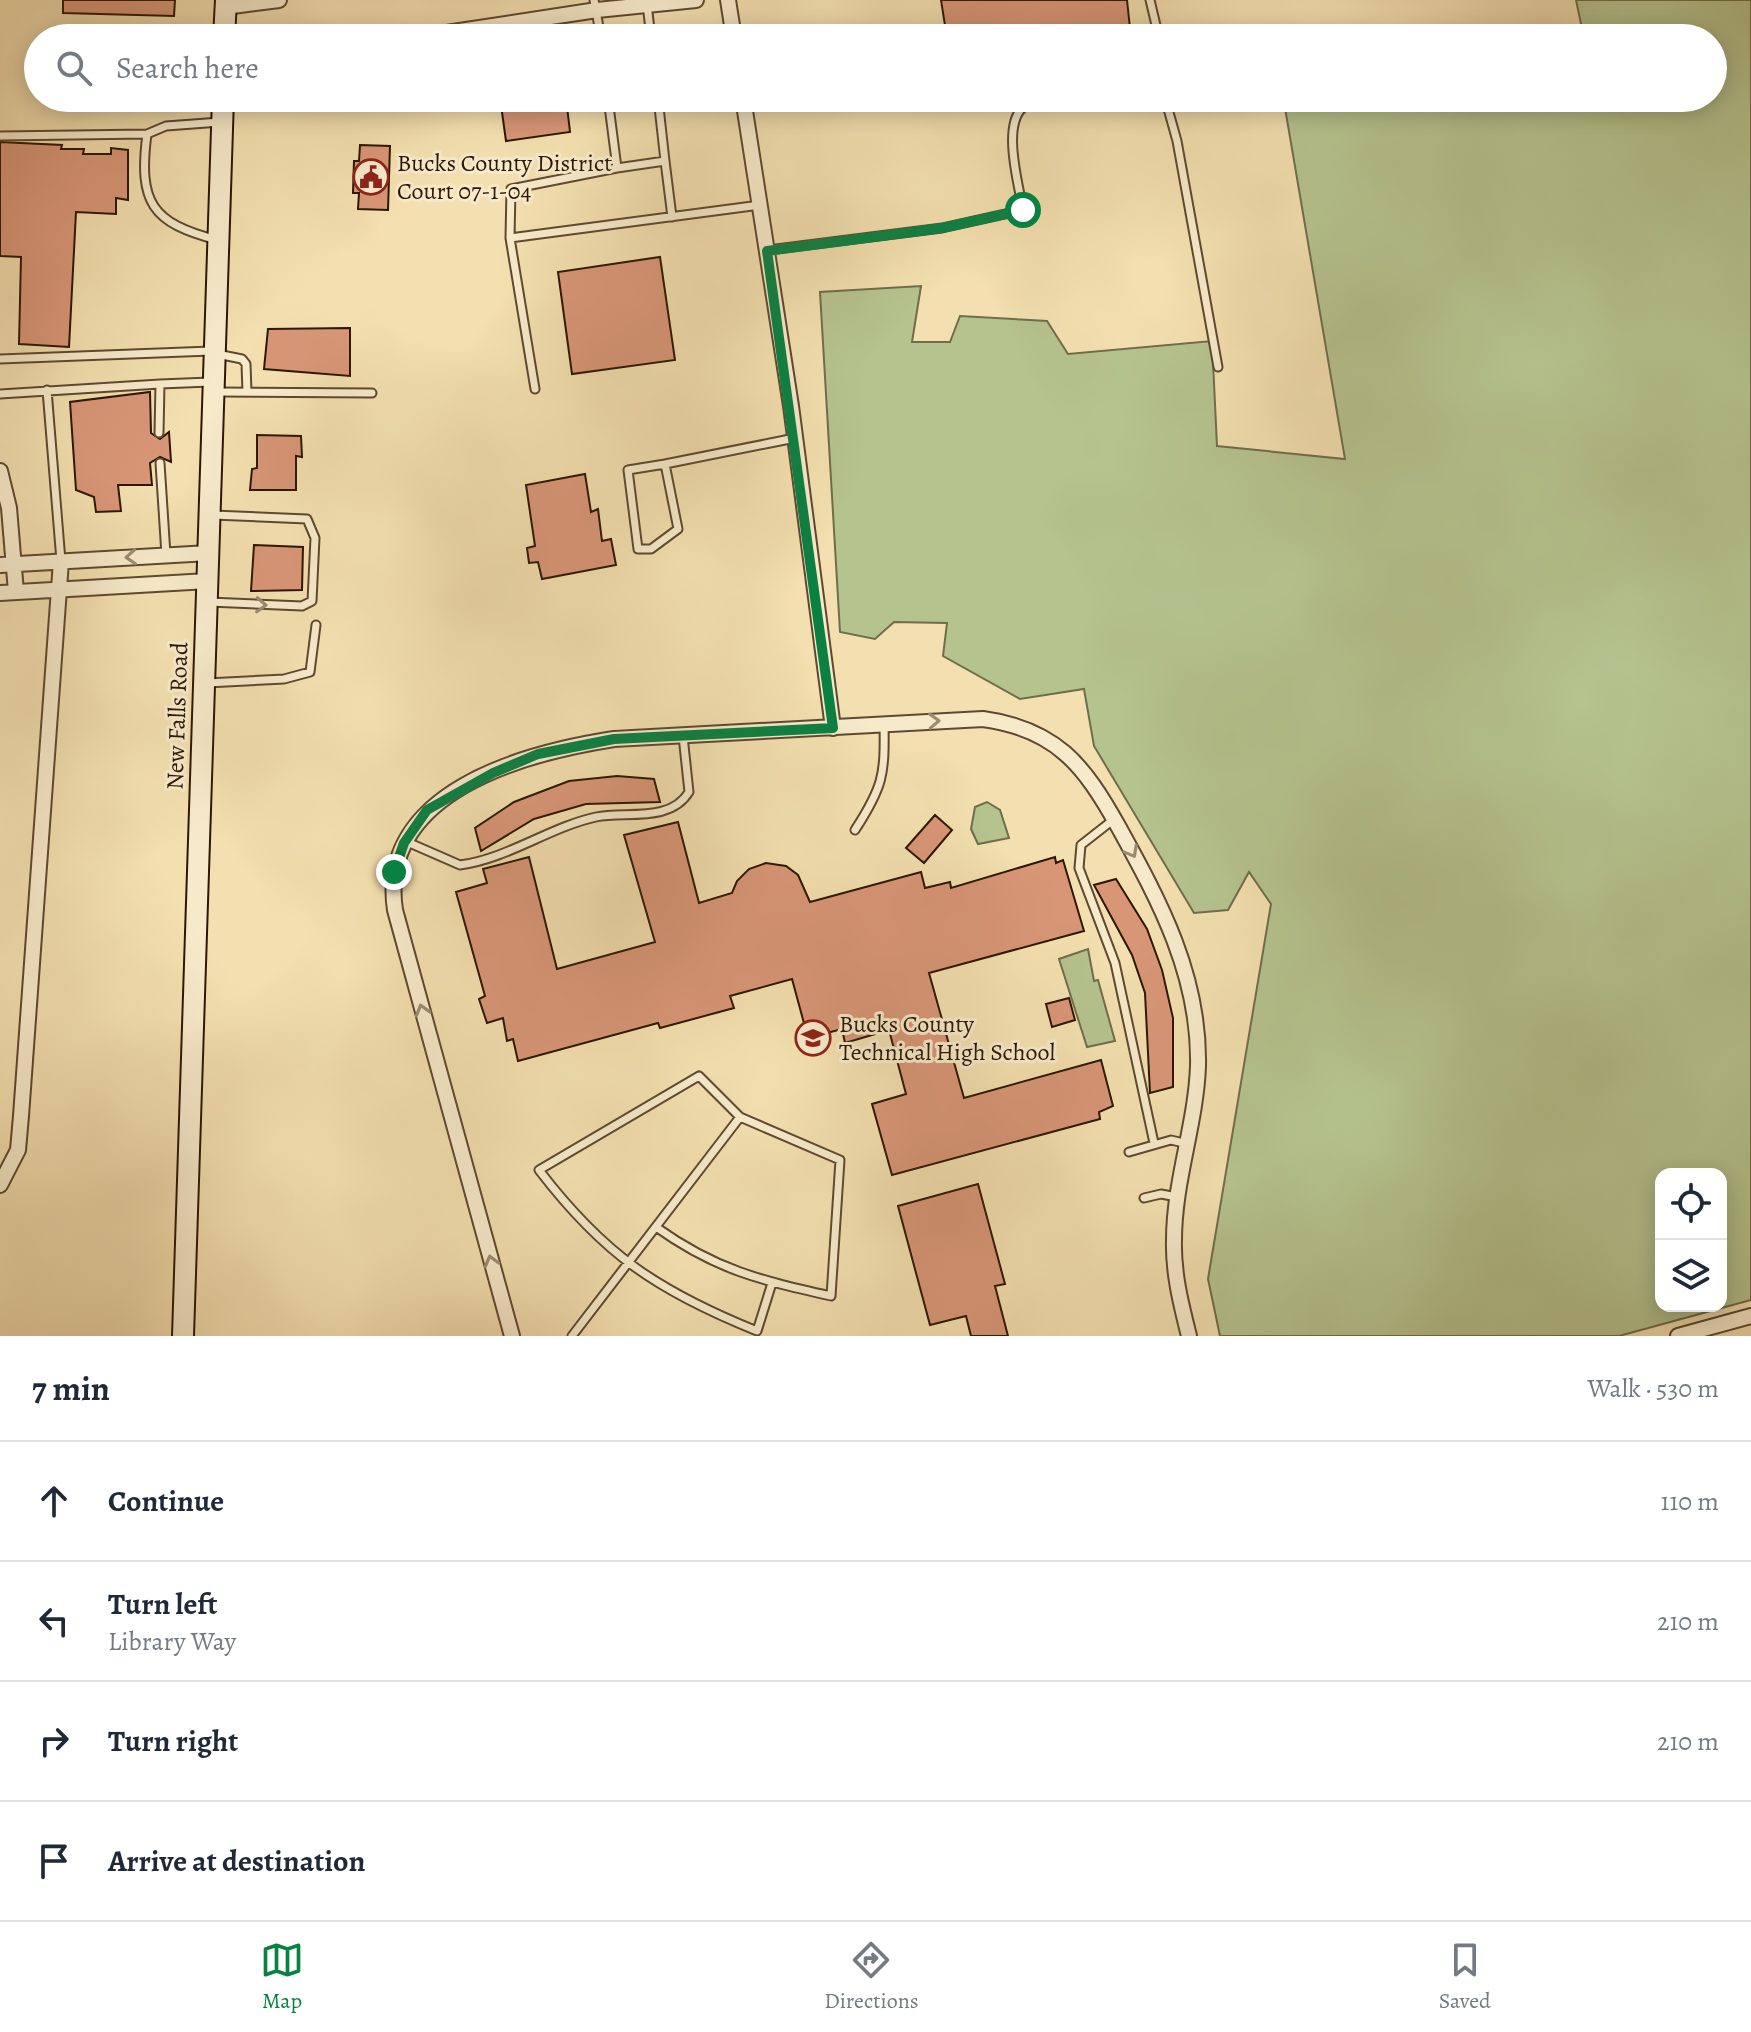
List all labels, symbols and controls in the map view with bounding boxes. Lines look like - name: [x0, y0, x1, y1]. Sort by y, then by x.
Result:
- search box: [24, 24, 1727, 112]
- icon: search: [52, 46, 96, 90]
- text: Search here: [116, 48, 259, 88]
- place label: Bucks County District Court 07-1-04: [397, 147, 612, 207]
- public building icon: Bucks County District Court 07-1-04: [352, 158, 390, 196]
- route start: [1005, 192, 1041, 228]
- one-way arrow: [124, 548, 137, 565]
- one-way arrow: [255, 596, 267, 613]
- street label: New Falls Road: [158, 642, 196, 790]
- one-way arrow: [928, 712, 941, 729]
- one-way arrow: [1122, 843, 1137, 858]
- route end: [376, 854, 412, 890]
- one-way arrow: [415, 1004, 431, 1018]
- place label: Bucks County Technical High School: [839, 1008, 1055, 1068]
- school or university icon: Bucks County Technical High School: [794, 1019, 832, 1057]
- map controls: [1655, 1168, 1727, 1312]
- button: locate: [1655, 1168, 1727, 1240]
- button: layers: [1655, 1240, 1727, 1312]
- one-way arrow: [483, 1254, 500, 1268]
- text: 7 min: [32, 1365, 110, 1412]
- text: Walk · 530 m: [1587, 1371, 1719, 1406]
- icon: ahead: [32, 1479, 76, 1523]
- text: Continue: [108, 1481, 224, 1521]
- text: 110 m: [1661, 1484, 1719, 1519]
- text: Turn left: [108, 1584, 217, 1624]
- icon: left: [32, 1599, 76, 1643]
- text: 210 m: [1657, 1604, 1719, 1639]
- text: Library Way: [108, 1624, 236, 1659]
- icon: right: [32, 1719, 76, 1763]
- text: Turn right: [108, 1721, 238, 1761]
- text: 210 m: [1657, 1724, 1719, 1759]
- icon: arrive: [32, 1839, 76, 1883]
- text: Arrive at destination: [108, 1841, 365, 1881]
- tab: Map: [260, 1938, 304, 2016]
- tab: Directions: [824, 1938, 919, 2016]
- tab: Saved: [1439, 1938, 1491, 2016]

